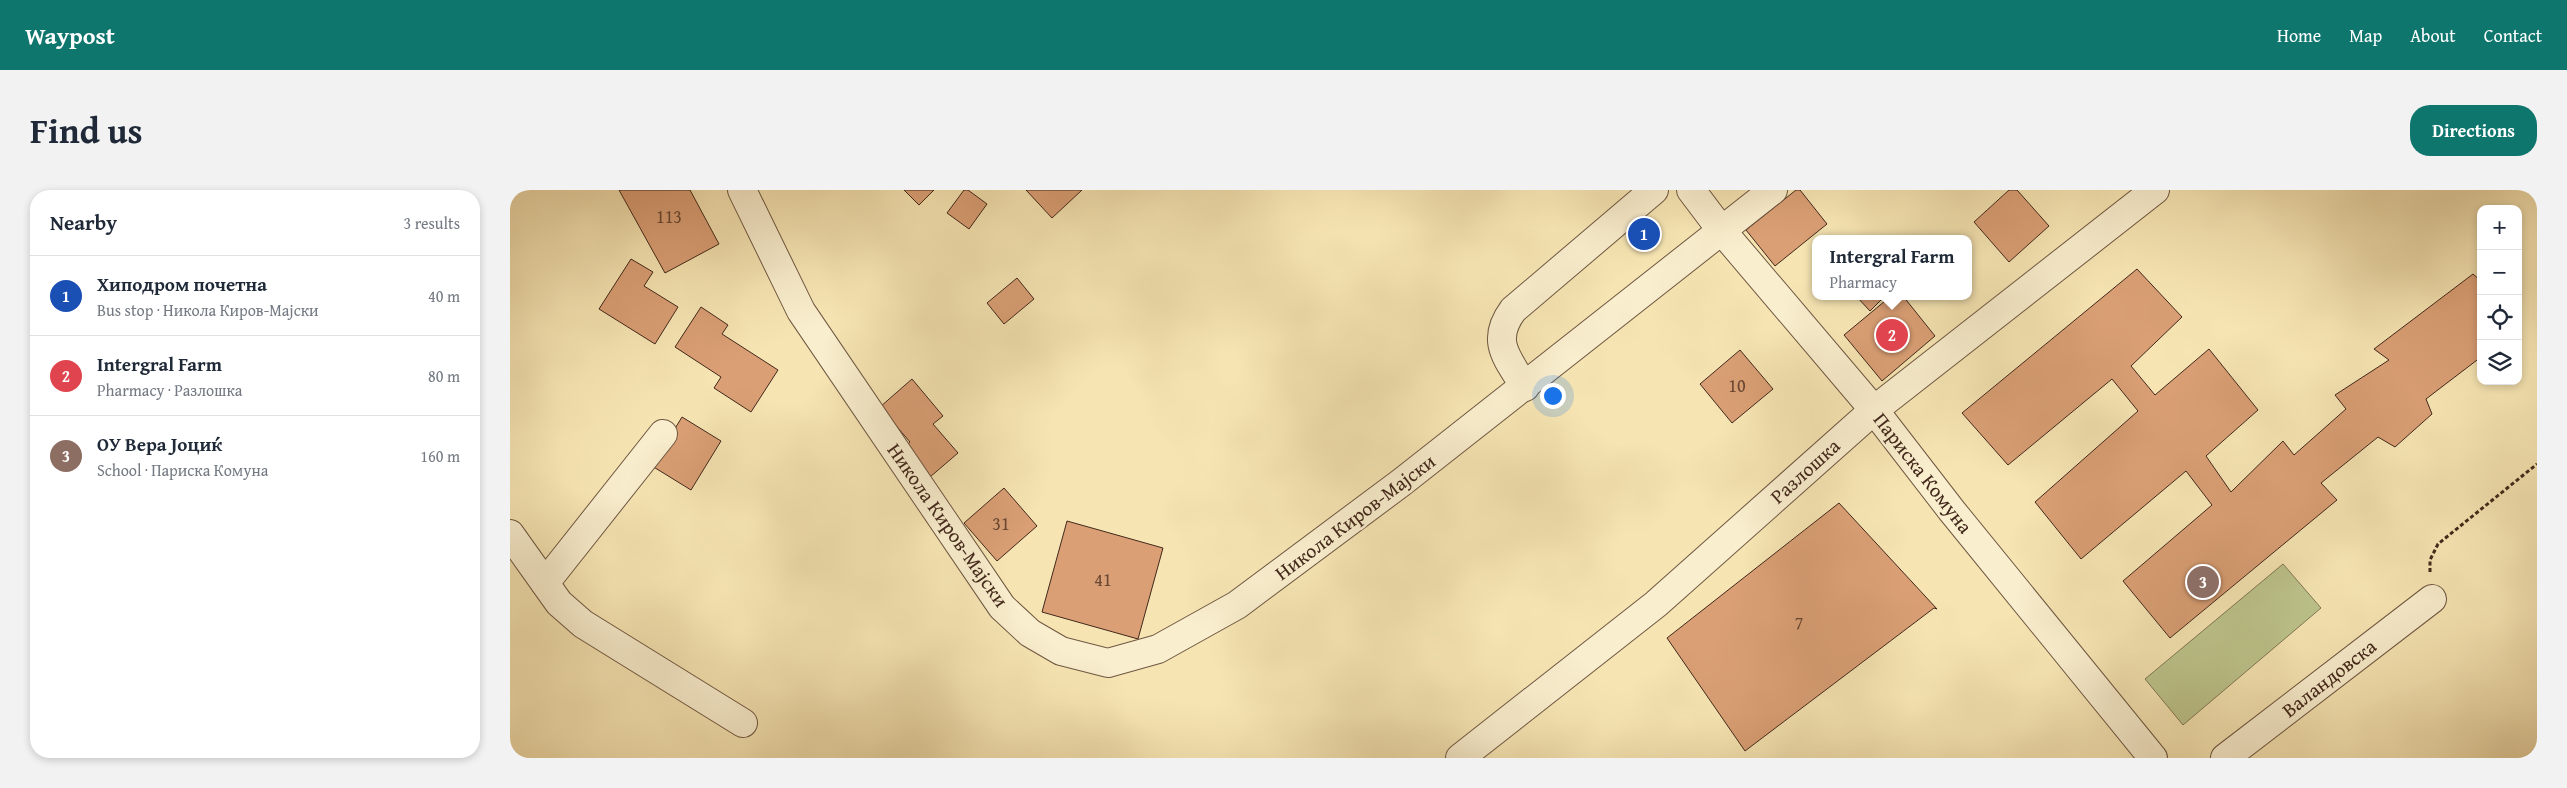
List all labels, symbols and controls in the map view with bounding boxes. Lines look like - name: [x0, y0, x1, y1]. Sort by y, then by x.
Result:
- text: Waypost: [25, 18, 115, 53]
- text: Home: [2277, 22, 2321, 49]
- text: Map: [2349, 22, 2382, 49]
- text: About: [2410, 22, 2456, 49]
- text: Contact: [2484, 22, 2542, 49]
- text: Find us: [30, 105, 143, 156]
- button: Directions: [2410, 105, 2537, 156]
- house number: 113: [656, 203, 682, 230]
- map controls: [2477, 205, 2522, 385]
- button: +: [2477, 205, 2522, 250]
- text: Nearby: [50, 207, 117, 238]
- text: 3 results: [403, 211, 460, 235]
- pin: 1: [1628, 215, 1660, 253]
- popup: [1812, 235, 1972, 300]
- text: Intergral Farm: [1829, 242, 1955, 270]
- button: −: [2477, 250, 2522, 295]
- text: Хиподром почетна: [97, 270, 267, 298]
- text: Pharmacy: [1829, 270, 1897, 294]
- text: 1: [62, 284, 70, 308]
- text: 40 m: [428, 284, 460, 308]
- button: locate: [2477, 295, 2522, 340]
- text: Bus stop · Никола Киров-Мајски: [97, 298, 319, 322]
- pin: 2: [1876, 316, 1908, 354]
- button: layers: [2477, 340, 2522, 385]
- text: Intergral Farm: [97, 350, 222, 378]
- text: 2: [62, 364, 70, 388]
- text: 80 m: [428, 364, 460, 388]
- house number: 10: [1728, 372, 1746, 399]
- text: Pharmacy · Разлошка: [97, 378, 242, 402]
- your location: [1540, 383, 1566, 409]
- street label: Париска Комуна: [1867, 406, 1980, 540]
- text: ОУ Вера Јоциќ: [97, 430, 222, 458]
- street label: Разлошка: [1763, 431, 1846, 510]
- street label: Никола Киров-Мајски: [881, 437, 1016, 613]
- text: 3: [62, 444, 70, 468]
- text: 160 m: [420, 444, 460, 468]
- street label: Никола Киров-Мајски: [1268, 446, 1441, 587]
- text: School · Париска Комуна: [97, 458, 268, 482]
- house number: 31: [992, 510, 1010, 537]
- pin: 3: [2187, 563, 2219, 601]
- house number: 41: [1094, 566, 1112, 593]
- house number: 7: [1795, 609, 1803, 636]
- street label: Валандовска: [2275, 631, 2382, 724]

